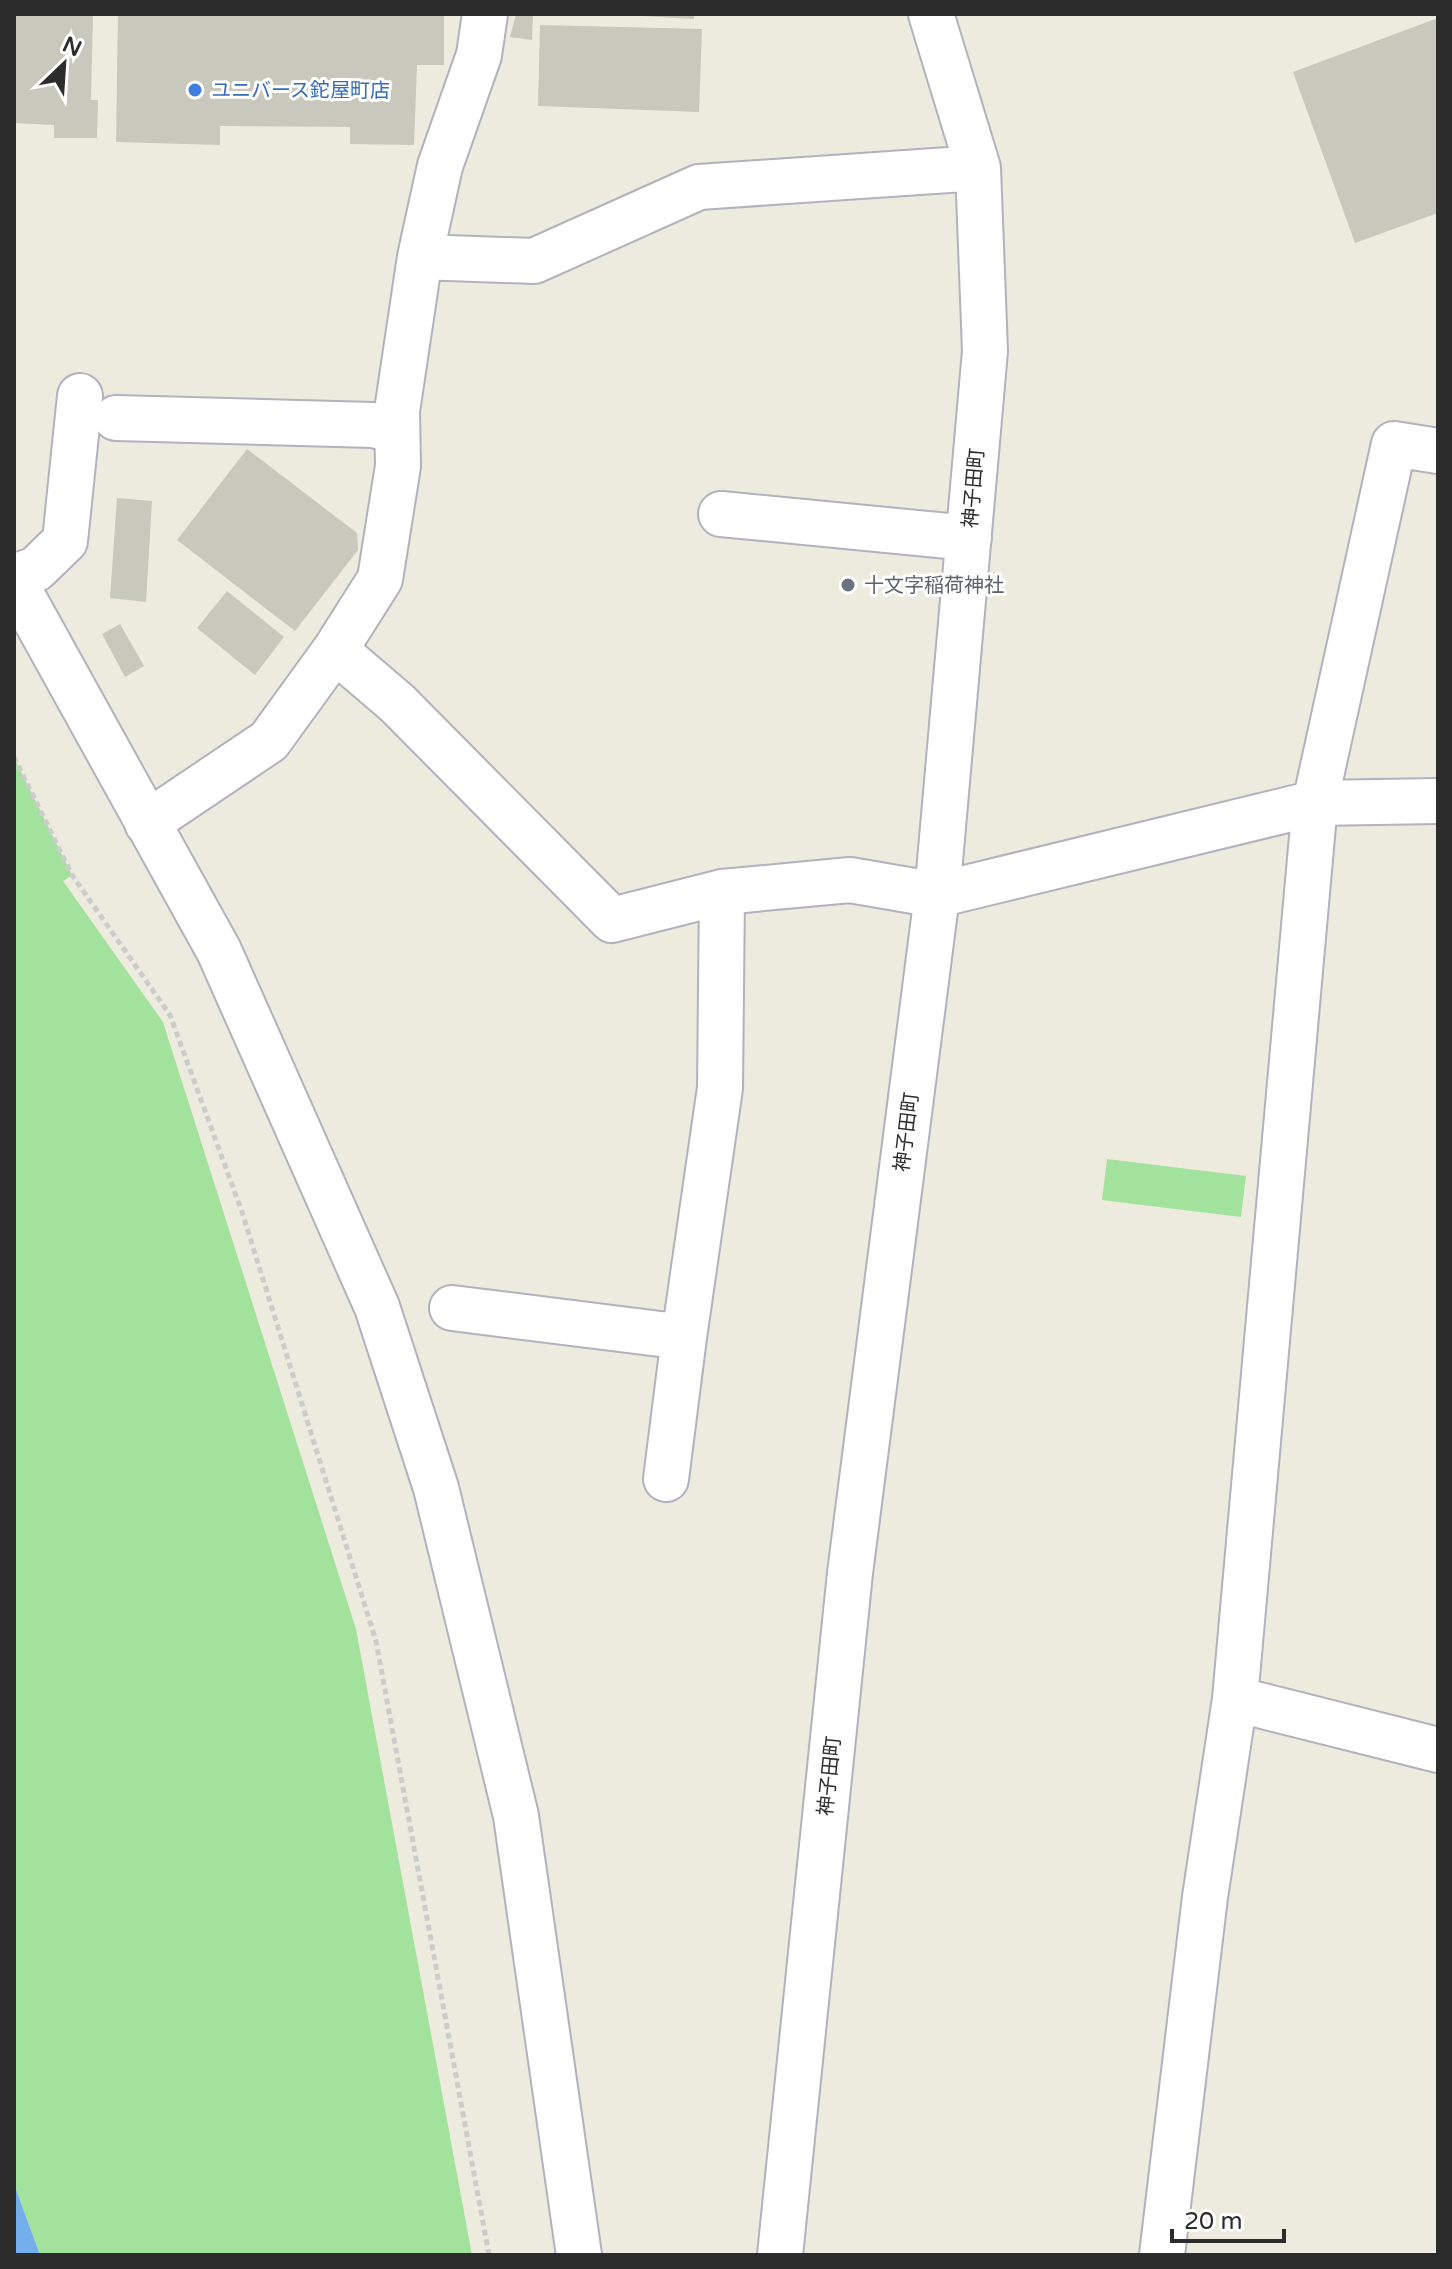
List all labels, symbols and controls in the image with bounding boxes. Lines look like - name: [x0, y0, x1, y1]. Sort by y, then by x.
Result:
- north arrow: [24, 24, 104, 104]
- text: N: [59, 31, 86, 62]
- place label: ユニバース鉈屋町店: [211, 79, 390, 103]
- marker: ユニバース鉈屋町店: [186, 81, 204, 99]
- street label: 神子田町: [959, 447, 989, 529]
- place label: 十文字稲荷神社: [864, 574, 1004, 598]
- marker: 十文字稲荷神社: [839, 576, 857, 594]
- street label: 神子田町: [890, 1091, 924, 1173]
- street label: 神子田町: [814, 1735, 846, 1817]
- scale bar: [1172, 2193, 1284, 2243]
- text: 20 m: [1184, 2207, 1242, 2236]

